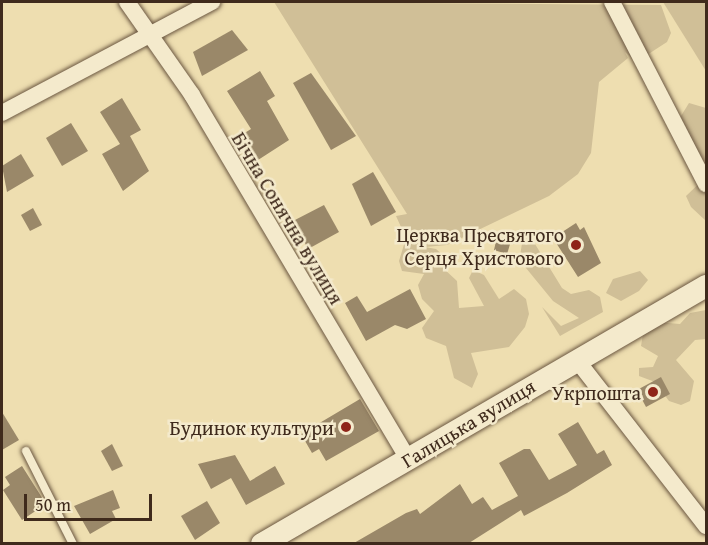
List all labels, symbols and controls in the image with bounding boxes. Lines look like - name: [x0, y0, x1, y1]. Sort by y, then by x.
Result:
- street label: Бічна Сонячна вулиця: [227, 128, 349, 308]
- place label: Церква Пресвятого Серця Христового: [396, 222, 564, 269]
- marker: Церква Пресвятого Серця Христового: [569, 238, 583, 252]
- street label: Галицька вулиця: [397, 374, 539, 472]
- place label: Укрпошта: [552, 380, 641, 404]
- marker: Укрпошта: [646, 385, 660, 399]
- place label: Будинок культури: [169, 415, 334, 439]
- marker: Будинок культури: [339, 420, 353, 434]
- scale bar: [27, 482, 154, 520]
- text: 50 m: [35, 491, 71, 518]

